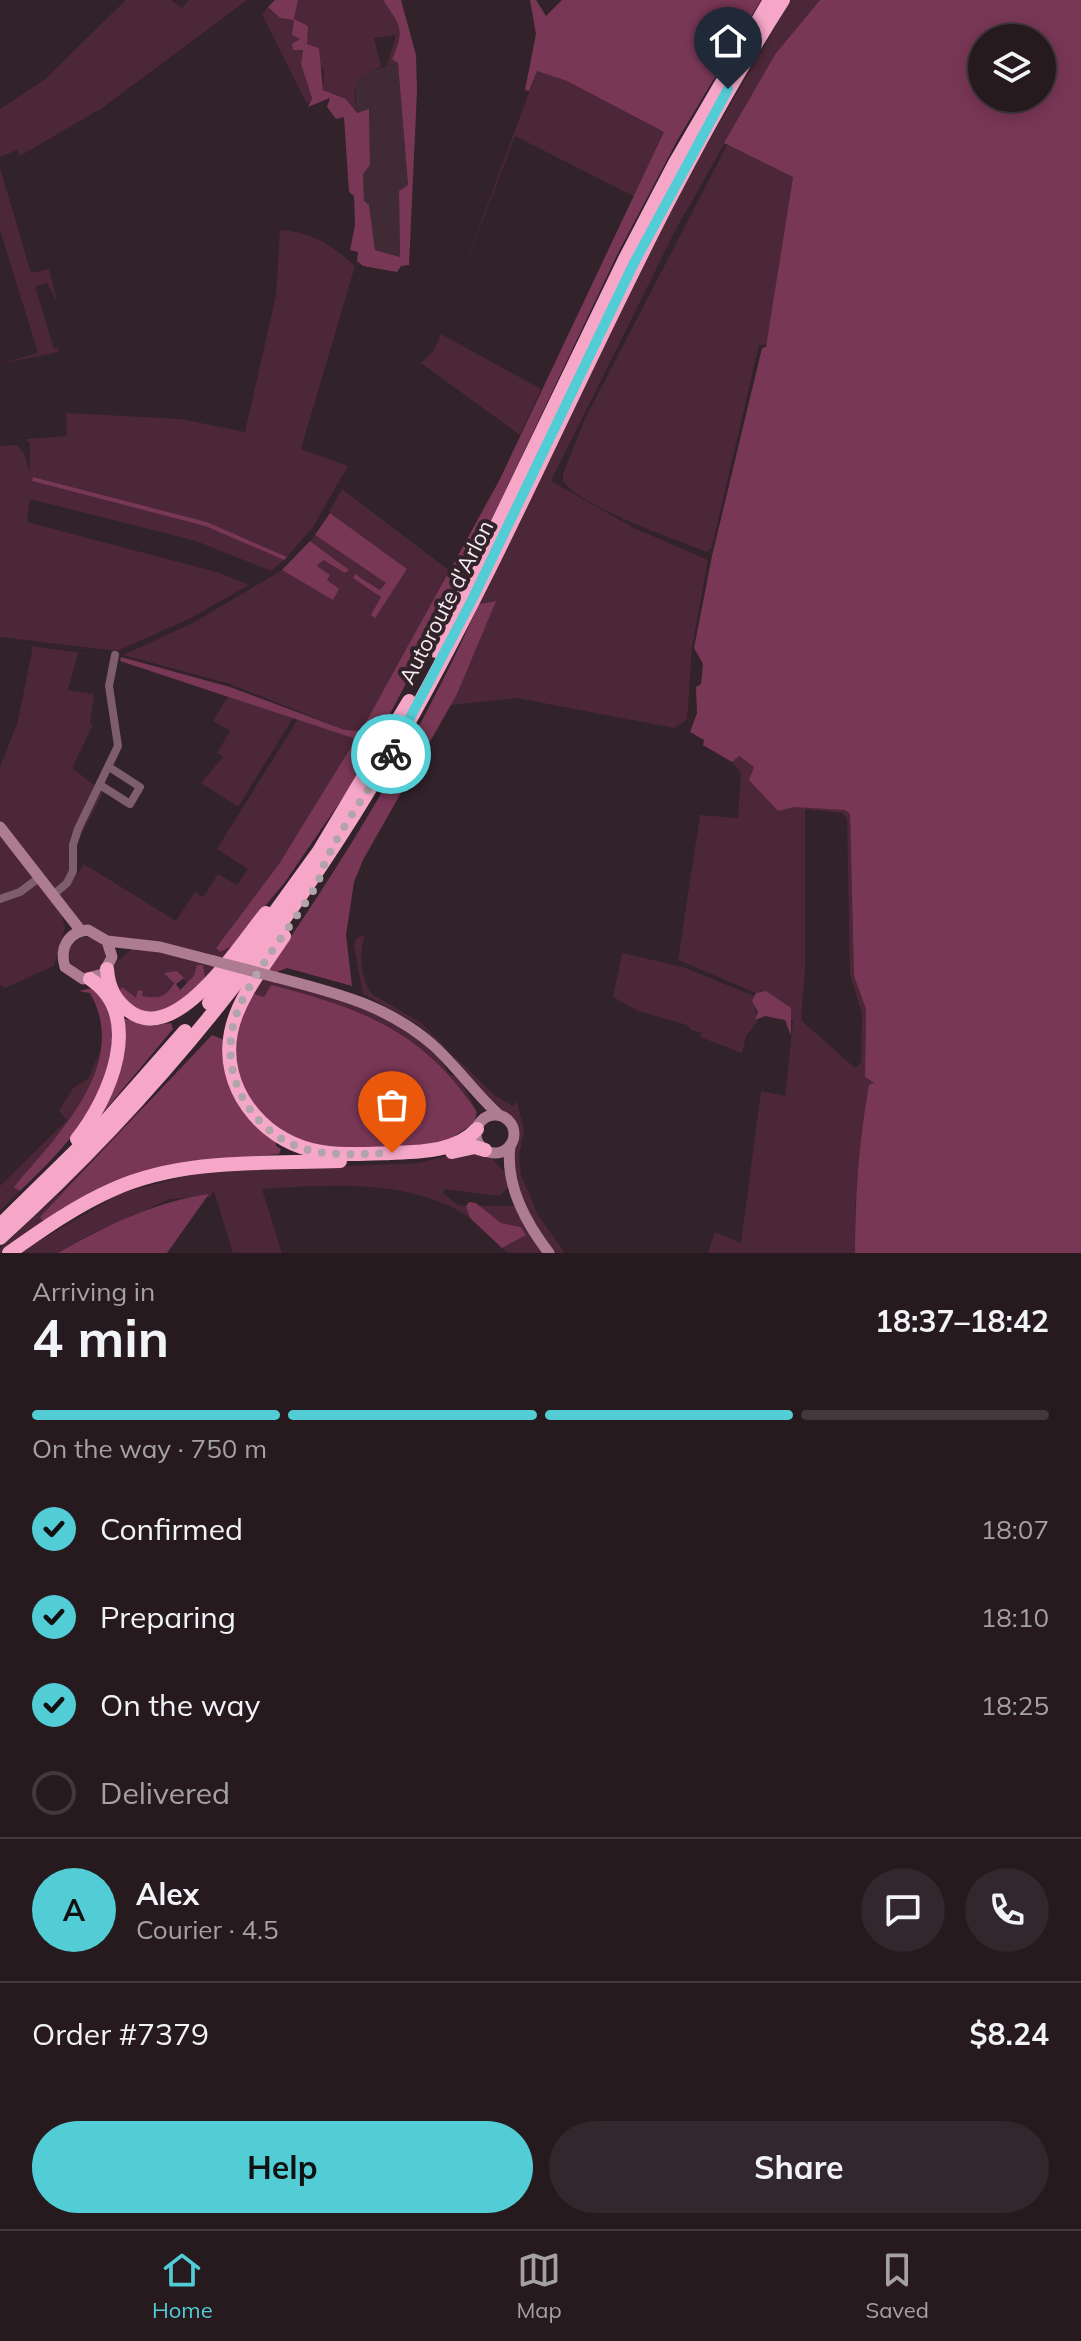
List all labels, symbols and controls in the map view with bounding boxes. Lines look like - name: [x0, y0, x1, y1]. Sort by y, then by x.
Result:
- pin: [694, 7, 762, 89]
- icon: home: [706, 19, 750, 63]
- map controls: [968, 24, 1056, 112]
- button: layers: [968, 24, 1056, 112]
- street label: Autoroute d'Arlon: [393, 515, 499, 689]
- courier: [351, 714, 431, 794]
- icon: bike: [369, 732, 413, 776]
- pin: [358, 1071, 426, 1153]
- icon: bag: [370, 1083, 414, 1127]
- text: Arriving in: [32, 1275, 155, 1308]
- text: 18:37–18:42: [875, 1302, 1049, 1340]
- text: 4 min: [32, 1305, 169, 1370]
- text: On the way · 750 m: [32, 1432, 267, 1465]
- icon: check: [32, 1507, 76, 1551]
- text: Confirmed: [100, 1510, 243, 1548]
- text: 18:07: [981, 1513, 1049, 1546]
- icon: check: [32, 1595, 76, 1639]
- text: Preparing: [100, 1598, 236, 1636]
- text: 18:10: [981, 1601, 1049, 1634]
- icon: check: [32, 1683, 76, 1727]
- text: On the way: [100, 1686, 260, 1724]
- text: 18:25: [981, 1689, 1049, 1722]
- text: Delivered: [100, 1774, 230, 1812]
- button: chat: [861, 1868, 945, 1952]
- button: phone: [965, 1868, 1049, 1952]
- text: Alex: [136, 1875, 199, 1913]
- text: A: [63, 1891, 85, 1929]
- text: Courier · 4.5: [136, 1913, 279, 1946]
- text: Order #7379: [32, 2015, 209, 2053]
- text: $8.24: [970, 2015, 1049, 2053]
- button: Help: [32, 2121, 533, 2213]
- button: Share: [549, 2121, 1049, 2213]
- tab: Home: [152, 2248, 213, 2324]
- tab: Map: [516, 2248, 562, 2324]
- tab: Saved: [866, 2248, 929, 2324]

